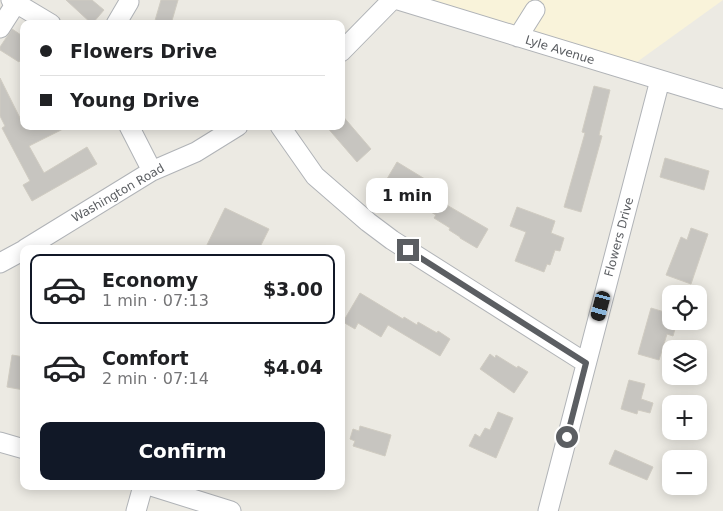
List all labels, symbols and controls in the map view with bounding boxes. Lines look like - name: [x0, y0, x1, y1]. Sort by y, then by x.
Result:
- street label: Lyle Avenue: [524, 33, 596, 67]
- text: Flowers Drive: [70, 40, 217, 62]
- text: Young Drive: [70, 89, 199, 111]
- street label: Washington Road: [69, 161, 167, 225]
- callout: 1 min: [367, 178, 449, 212]
- text: 1 min: [382, 186, 432, 205]
- street label: Flowers Drive: [602, 196, 636, 278]
- route end: [397, 239, 419, 261]
- icon: car: [42, 267, 87, 312]
- text: Economy: [102, 269, 198, 291]
- text: $3.00: [263, 278, 323, 300]
- map controls: [662, 285, 707, 495]
- button: locate: [662, 285, 707, 330]
- car: [589, 290, 612, 322]
- text: 1 min · 07:13: [102, 291, 209, 310]
- button: layers: [662, 340, 707, 385]
- icon: car: [42, 345, 87, 390]
- text: Comfort: [102, 347, 189, 369]
- text: $4.04: [263, 356, 323, 378]
- text: 2 min · 07:14: [102, 369, 209, 388]
- button: +: [662, 395, 707, 440]
- button: Confirm: [40, 422, 325, 480]
- route start: [556, 426, 578, 448]
- button: −: [662, 450, 707, 495]

